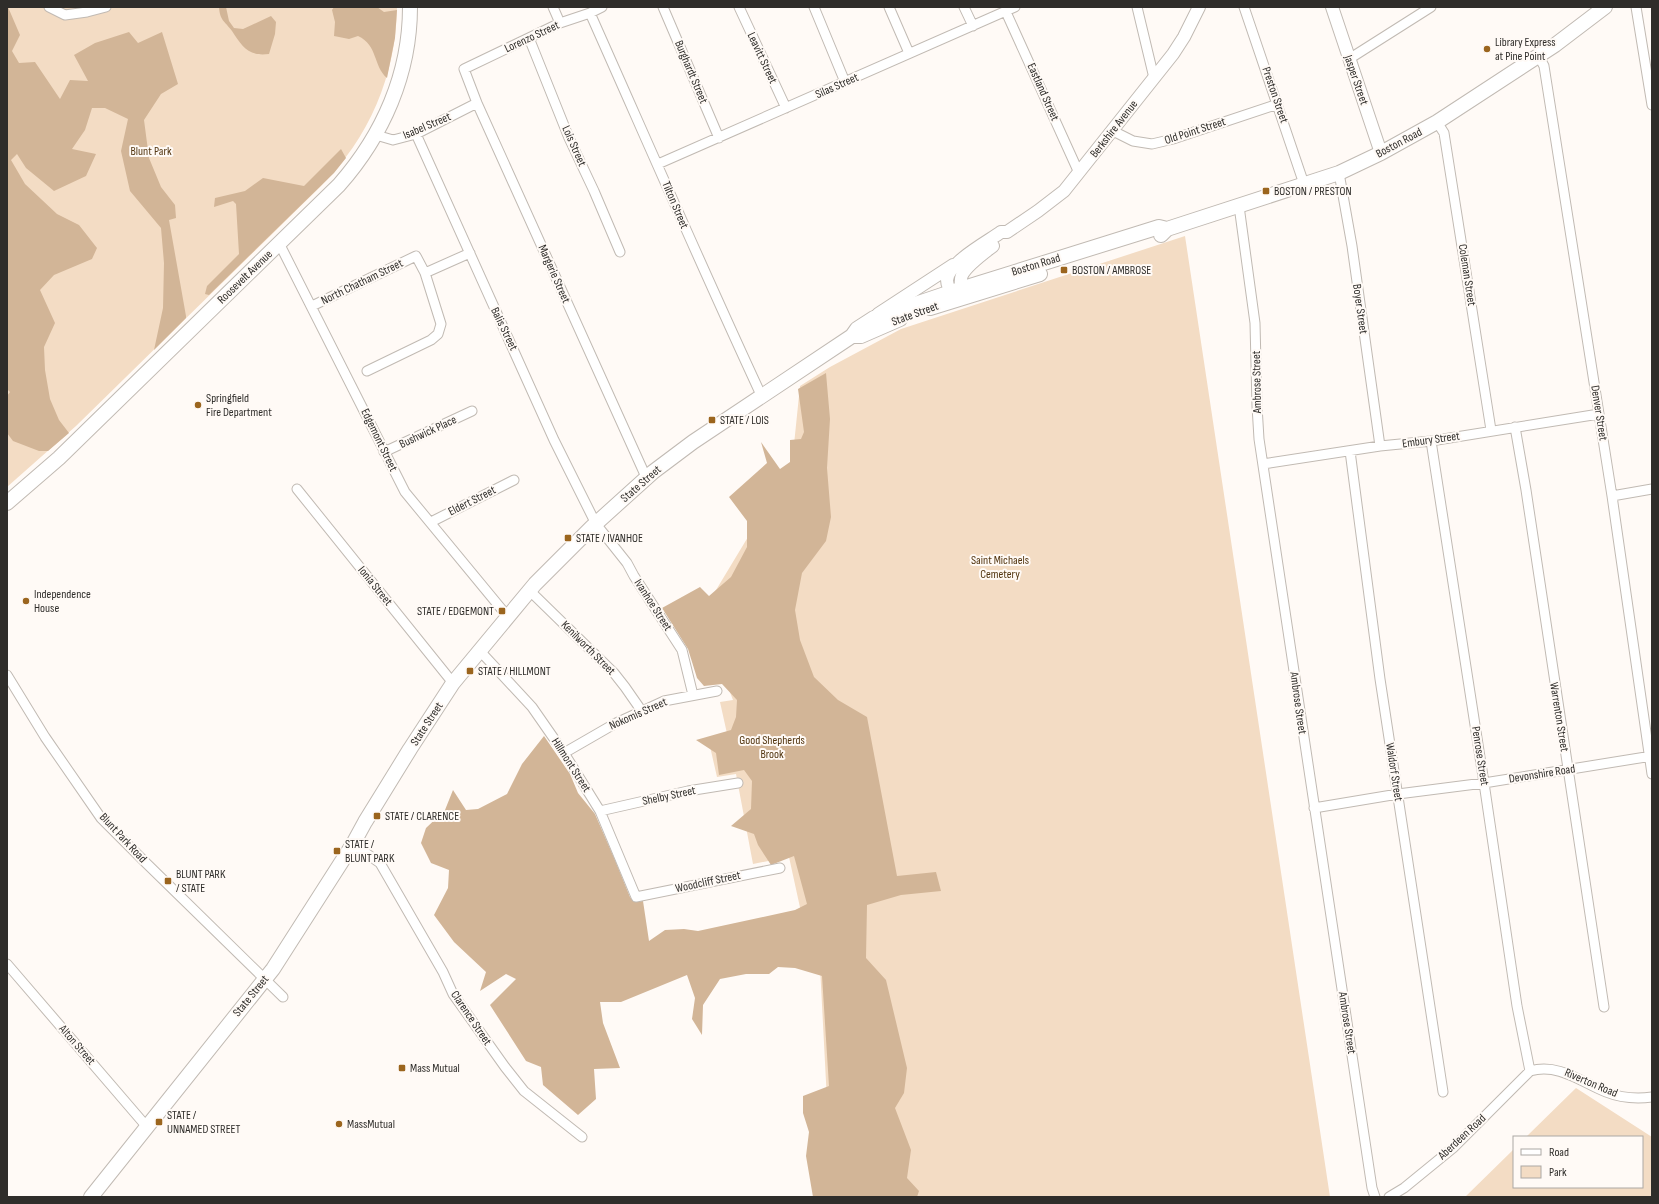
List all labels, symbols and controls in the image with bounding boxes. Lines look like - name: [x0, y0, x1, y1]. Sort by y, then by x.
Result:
- street label: Lorenzo Street: [502, 18, 562, 56]
- street label: Leavitt Street: [744, 30, 781, 86]
- place label: Library Express at Pine Point: [1495, 35, 1556, 64]
- street label: Burghardt Street: [671, 38, 711, 106]
- marker: Library Express at Pine Point: [1482, 44, 1492, 54]
- street label: Jasper Street: [1340, 52, 1372, 107]
- street label: Eastland Street: [1024, 61, 1063, 123]
- street label: Preston Street: [1258, 65, 1292, 125]
- street label: Silas Street: [813, 70, 861, 102]
- street label: Berkshire Avenue: [1087, 97, 1141, 161]
- street label: Isabel Street: [401, 109, 454, 143]
- street label: Old Point Street: [1163, 114, 1228, 148]
- street label: Lois Street: [558, 123, 590, 169]
- street label: Boston Road: [1373, 125, 1425, 161]
- park label: Blunt Park: [131, 144, 172, 159]
- street label: Tilton Street: [658, 179, 692, 231]
- place label: BOSTON / PRESTON: [1274, 184, 1352, 199]
- marker: BOSTON / PRESTON: [1261, 186, 1271, 196]
- street label: Margerie Street: [535, 243, 574, 306]
- street label: Coleman Street: [1455, 243, 1479, 307]
- street label: Roosevelt Avenue: [214, 247, 276, 307]
- street label: Boston Road: [1010, 250, 1062, 280]
- street label: North Chatham Street: [319, 256, 406, 308]
- place label: BOSTON / AMBROSE: [1072, 263, 1151, 278]
- marker: BOSTON / AMBROSE: [1059, 265, 1069, 275]
- street label: Boyer Street: [1349, 283, 1371, 335]
- street label: State Street: [889, 298, 941, 329]
- street label: Balis Street: [487, 305, 521, 353]
- street label: Ambrose Street: [1249, 350, 1265, 414]
- street label: Denver Street: [1587, 384, 1611, 442]
- place label: Springfield Fire Department: [206, 391, 272, 420]
- marker: Springfield Fire Department: [193, 400, 203, 410]
- street label: Edgemont Street: [357, 406, 401, 474]
- street label: Bushwick Place: [397, 412, 459, 452]
- place label: STATE / LOIS: [720, 413, 769, 428]
- marker: STATE / LOIS: [707, 415, 717, 425]
- street label: Embury Street: [1401, 428, 1461, 451]
- street label: State Street: [618, 462, 665, 506]
- street label: Eldert Street: [446, 482, 499, 519]
- place label: STATE / IVANHOE: [576, 531, 643, 546]
- marker: STATE / IVANHOE: [563, 533, 573, 543]
- park label: Saint Michaels Cemetery: [971, 553, 1029, 582]
- street label: Ionia Street: [355, 563, 396, 609]
- street label: Ivanhoe Street: [631, 576, 675, 634]
- place label: Independence House: [34, 587, 91, 616]
- marker: Independence House: [21, 596, 31, 606]
- place label: STATE / EDGEMONT: [417, 604, 494, 619]
- marker: STATE / EDGEMONT: [497, 606, 507, 616]
- street label: Kenilworth Street: [558, 618, 619, 679]
- place label: STATE / HILLMONT: [478, 664, 551, 679]
- marker: STATE / HILLMONT: [465, 666, 475, 676]
- street label: Ambrose Street: [1286, 670, 1310, 735]
- street label: Warrenton Street: [1546, 681, 1572, 753]
- street label: Nokomis Street: [607, 694, 670, 733]
- street label: State Street: [407, 699, 447, 749]
- street label: Penrose Street: [1468, 725, 1492, 787]
- park label: Good Shepherds Brook: [739, 733, 805, 762]
- street label: Hillmont Street: [548, 735, 594, 795]
- street label: Waldorf Street: [1382, 742, 1406, 802]
- street label: Devonshire Road: [1508, 761, 1576, 787]
- street label: Shelby Street: [641, 783, 697, 809]
- place label: STATE / CLARENCE: [385, 809, 459, 824]
- street label: Blunt Park Road: [96, 810, 150, 866]
- marker: STATE / CLARENCE: [372, 811, 382, 821]
- place label: STATE / BLUNT PARK: [345, 837, 395, 866]
- marker: STATE / BLUNT PARK: [332, 846, 342, 856]
- place label: BLUNT PARK / STATE: [176, 867, 226, 896]
- street label: Woodcliff Street: [674, 868, 742, 896]
- marker: BLUNT PARK / STATE: [163, 876, 173, 886]
- street label: State Street: [230, 972, 272, 1020]
- street label: Clarence Street: [447, 988, 495, 1048]
- street label: Ambrose Street: [1335, 990, 1359, 1055]
- street label: Alton Street: [55, 1021, 99, 1068]
- place label: Mass Mutual: [410, 1061, 460, 1076]
- marker: Mass Mutual: [397, 1063, 407, 1073]
- street label: Riverton Road: [1562, 1065, 1620, 1101]
- place label: STATE / UNNAMED STREET: [167, 1108, 241, 1137]
- street label: Aberdeen Road: [1434, 1111, 1489, 1164]
- marker: STATE / UNNAMED STREET: [154, 1117, 164, 1127]
- place label: MassMutual: [347, 1117, 395, 1132]
- marker: MassMutual: [334, 1119, 344, 1129]
- legend: [1513, 1136, 1643, 1188]
- text: Road: [1549, 1145, 1569, 1160]
- text: Park: [1549, 1165, 1567, 1180]

